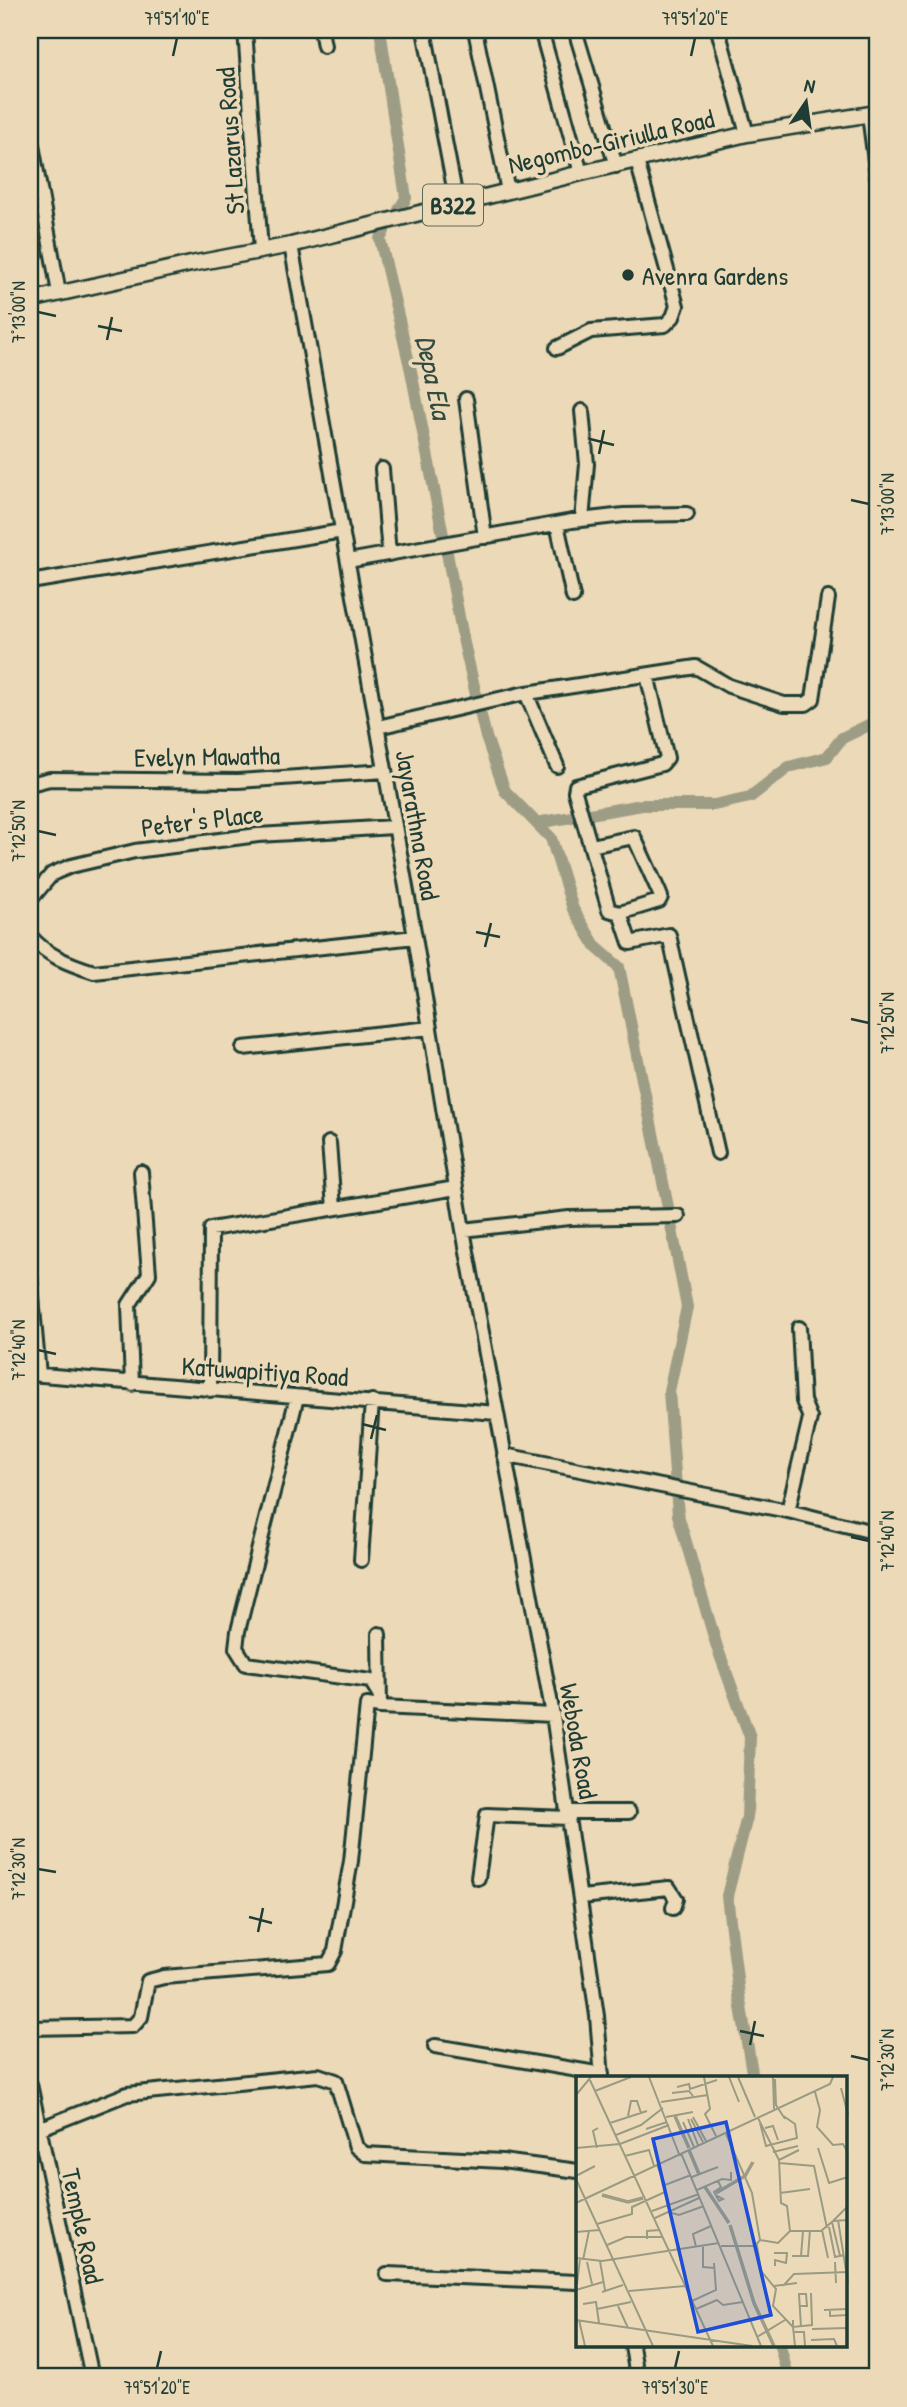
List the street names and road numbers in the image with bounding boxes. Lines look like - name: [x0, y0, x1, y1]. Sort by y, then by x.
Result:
- street label: St Lazarus Road: [207, 66, 253, 216]
- street label: Negombo-Giriulla Road: [505, 100, 717, 182]
- road number: B322: [423, 184, 483, 226]
- street label: Evelyn Mawatha: [134, 737, 280, 775]
- street label: Jayarathna Road: [388, 747, 448, 903]
- street label: Peter's Place: [139, 795, 265, 845]
- street label: Katuwapitiya Road: [181, 1348, 349, 1394]
- street label: Weboda Road: [552, 1681, 606, 1801]
- street label: Temple Road: [54, 2165, 112, 2287]

